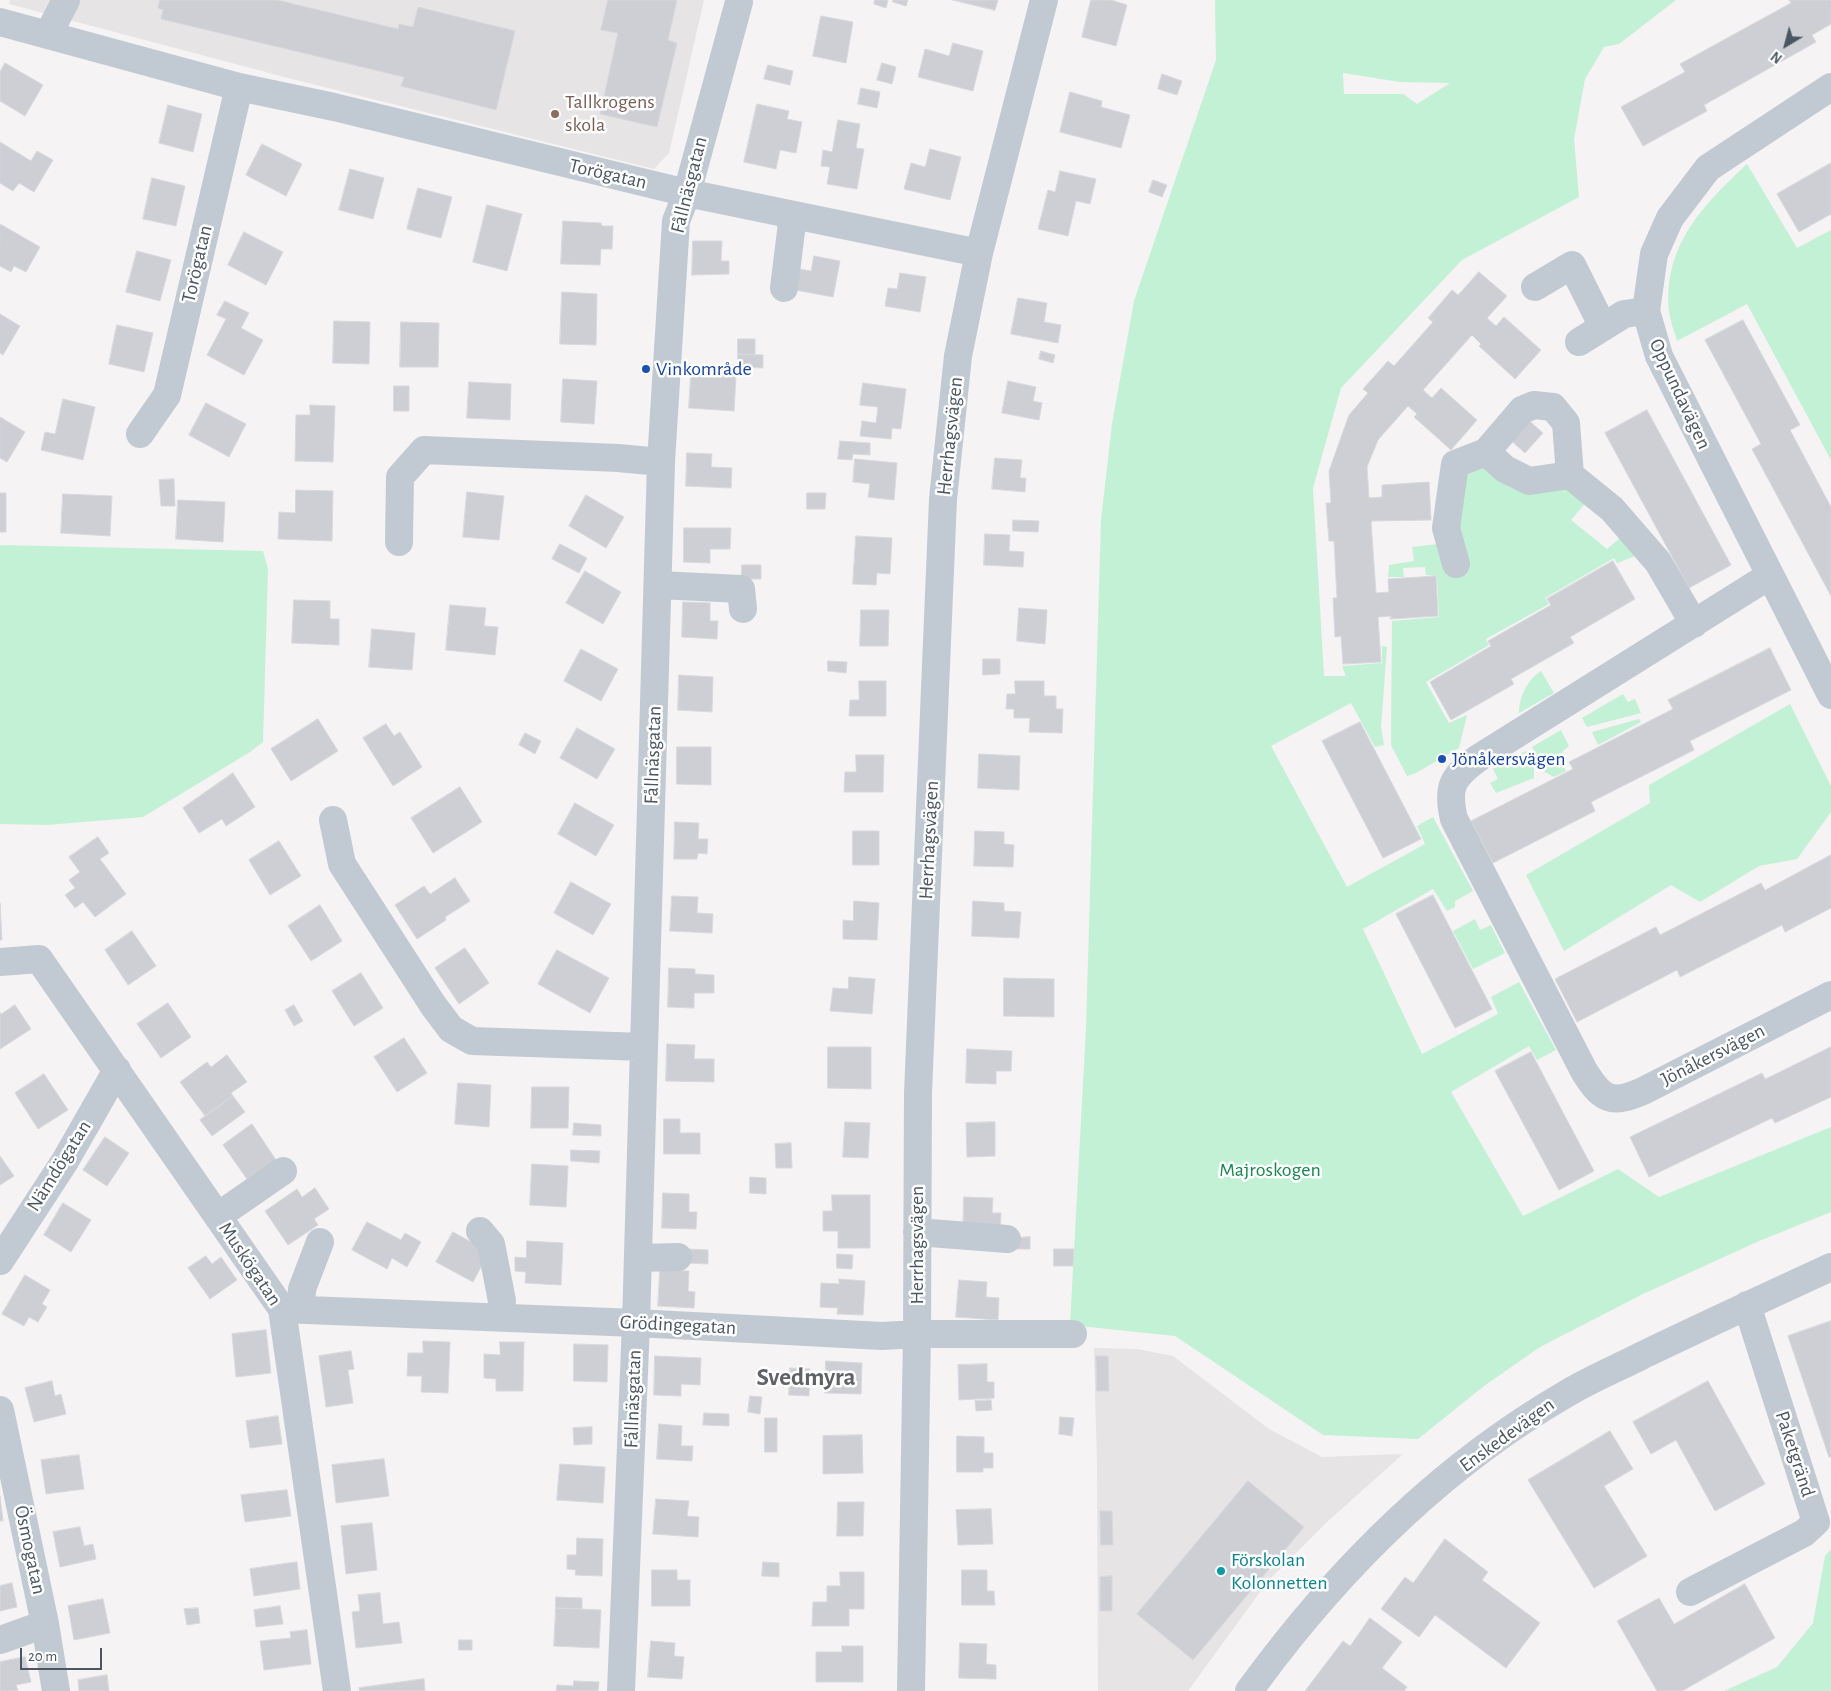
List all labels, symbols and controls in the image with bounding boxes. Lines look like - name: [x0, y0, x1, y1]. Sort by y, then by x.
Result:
- north arrow: [1761, 20, 1811, 70]
- text: N: [1769, 48, 1785, 66]
- place label: Tallkrogens skola: [565, 90, 655, 137]
- marker: Tallkrogens skola: [549, 108, 561, 120]
- street label: Fållnäsgatan: [665, 134, 713, 236]
- street label: Torögatan: [567, 153, 649, 195]
- street label: Torögatan: [176, 223, 218, 305]
- street label: Oppundavägen: [1644, 335, 1716, 453]
- place label: Vinkområde: [656, 357, 752, 381]
- marker: Vinkområde: [640, 363, 652, 375]
- street label: Herrhagsvägen: [932, 376, 968, 496]
- street label: Fållnäsgatan: [639, 705, 667, 805]
- place label: Jönåkersvägen: [1452, 747, 1566, 771]
- marker: Jönåkersvägen: [1436, 753, 1448, 765]
- street label: Herrhagsvägen: [914, 780, 944, 900]
- street label: Jönåkersvägen: [1657, 1019, 1769, 1091]
- street label: Nämdögatan: [22, 1116, 96, 1216]
- park label: Majroskogen: [1219, 1158, 1321, 1182]
- street label: Herrhagsvägen: [905, 1186, 929, 1304]
- street label: Muskögatan: [213, 1217, 287, 1311]
- street label: Grödingegatan: [619, 1310, 737, 1340]
- street label: Fållnäsgatan: [619, 1349, 647, 1449]
- district label: Svedmyra: [756, 1362, 856, 1392]
- street label: Enskedevägen: [1455, 1393, 1559, 1477]
- street label: Paketgränd: [1770, 1408, 1820, 1500]
- street label: Ösmogatan: [9, 1503, 51, 1597]
- place label: Förskolan Kolonnetten: [1231, 1548, 1328, 1595]
- marker: Förskolan Kolonnetten: [1215, 1565, 1227, 1577]
- scale bar: [22, 1638, 105, 1670]
- text: 20 m: [28, 1649, 57, 1664]

